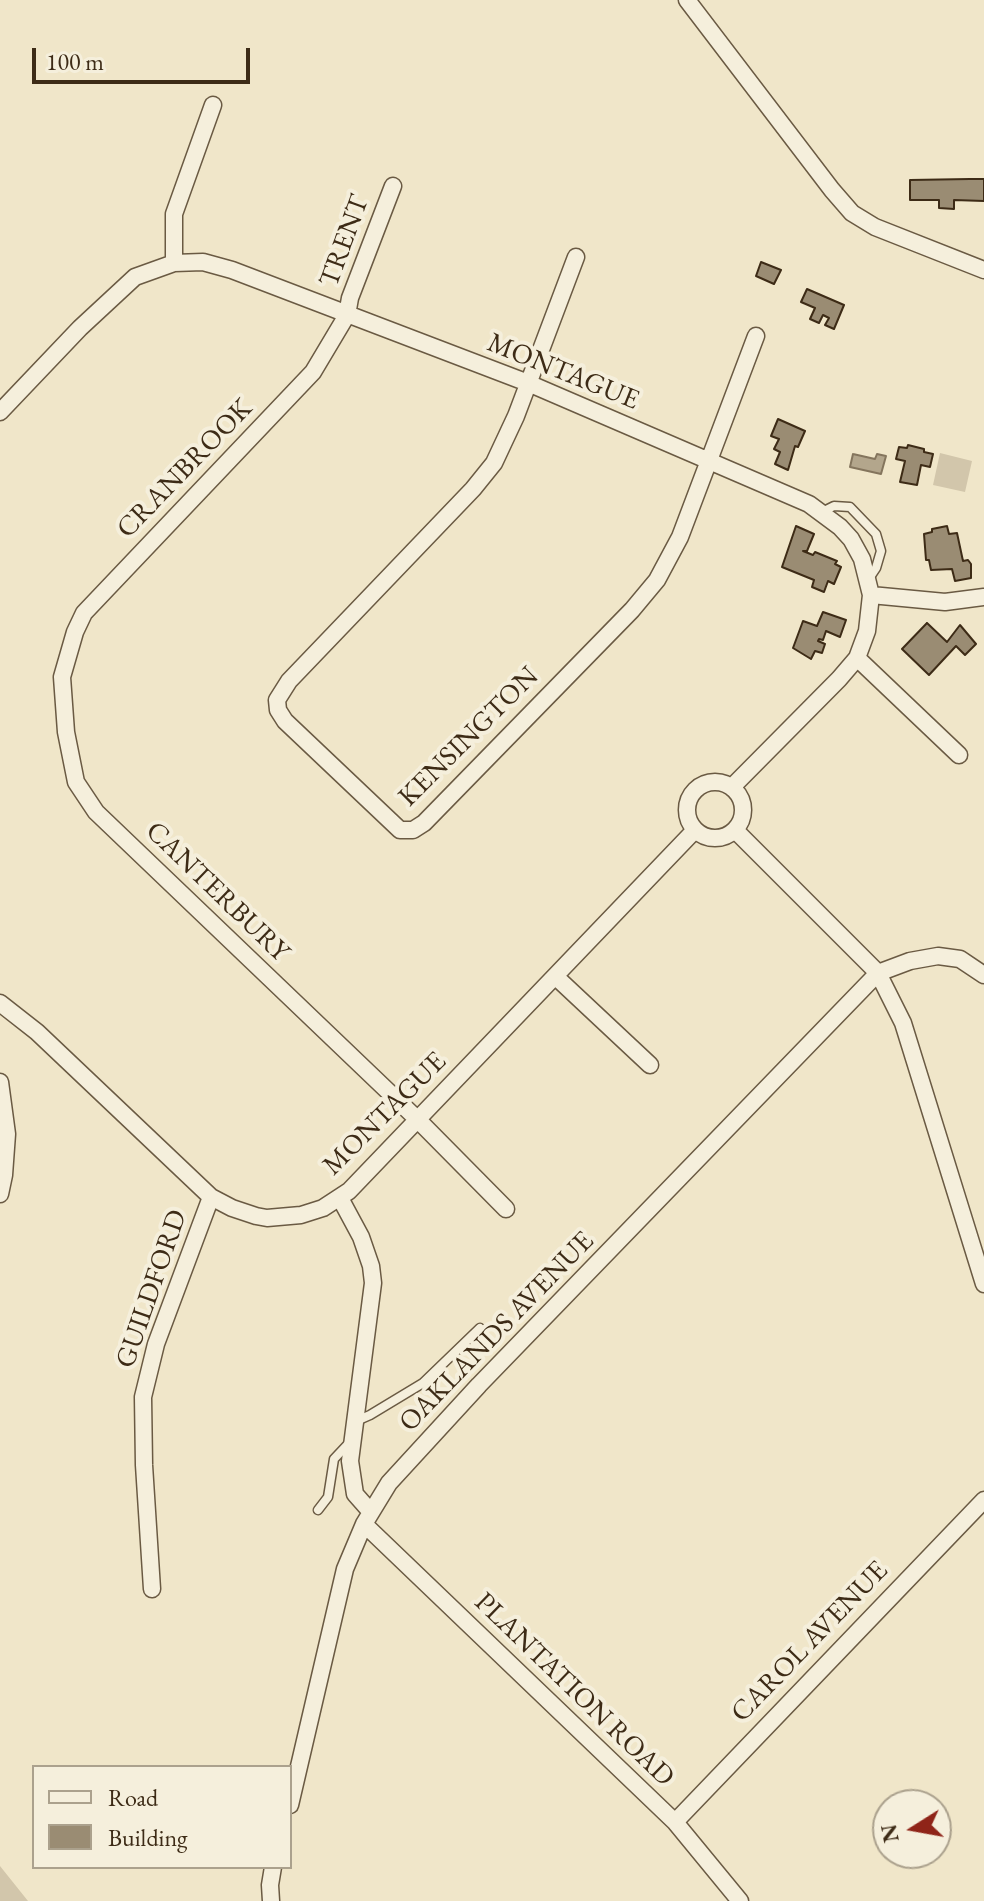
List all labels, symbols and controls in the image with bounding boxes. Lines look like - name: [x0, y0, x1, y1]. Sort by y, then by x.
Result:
- scale bar: [36, 32, 254, 82]
- text: 100 m: [46, 46, 104, 77]
- street label: TRENT: [313, 190, 377, 292]
- street label: MONTAGUE: [482, 326, 644, 418]
- street label: CRANBROOK: [110, 392, 260, 546]
- street label: KENSINGTON: [392, 660, 546, 814]
- street label: CANTERBURY: [138, 815, 296, 969]
- street label: MONTAGUE: [316, 1045, 454, 1183]
- street label: GUILDFORD: [109, 1206, 195, 1372]
- street label: OAKLANDS AVENUE: [393, 1225, 601, 1439]
- street label: CAROL AVENUE: [725, 1554, 895, 1730]
- street label: PLANTATION ROAD: [467, 1586, 681, 1794]
- legend: [32, 1765, 292, 1869]
- text: Road: [108, 1782, 158, 1813]
- north arrow: [872, 1789, 952, 1869]
- text: Building: [108, 1822, 188, 1853]
- text: N: [874, 1822, 906, 1845]

